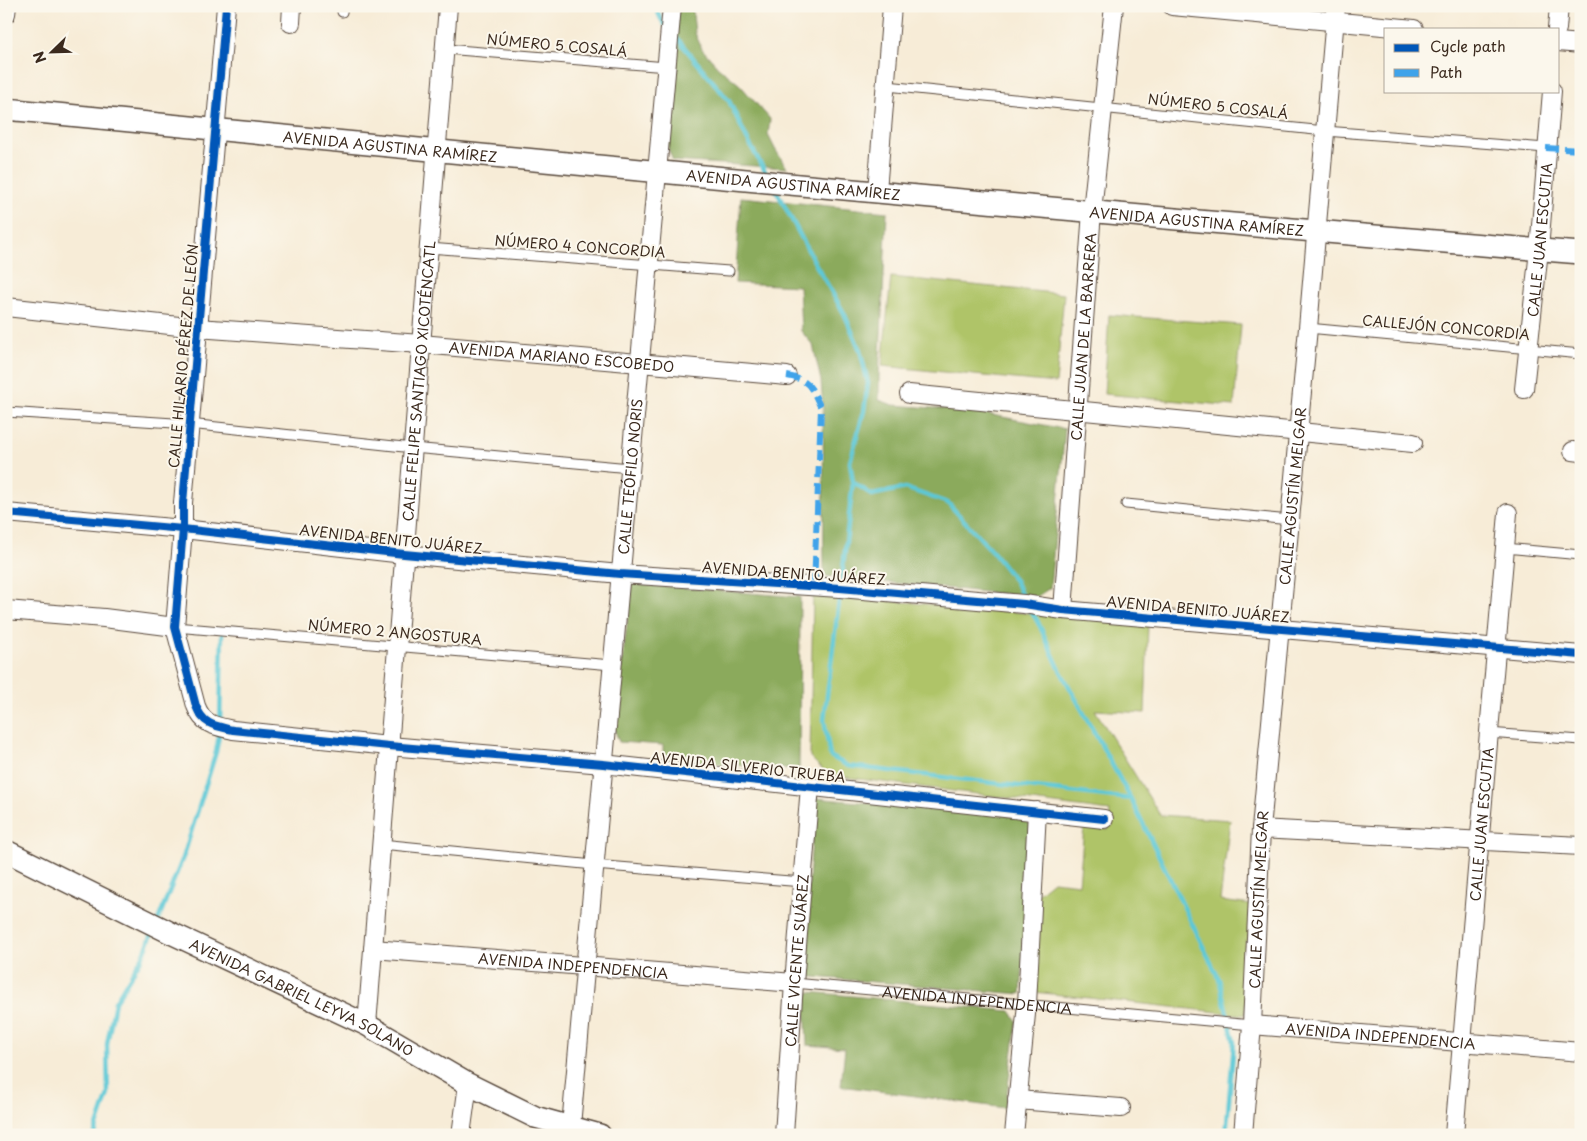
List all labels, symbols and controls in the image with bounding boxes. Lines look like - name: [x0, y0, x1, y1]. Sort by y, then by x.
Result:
- north arrow: [28, 28, 78, 78]
- street label: NÚMERO 5 COSALÁ: [486, 28, 629, 62]
- legend: [1384, 28, 1560, 92]
- text: Cycle path: [1430, 34, 1506, 57]
- text: N: [28, 48, 51, 66]
- text: Path: [1430, 60, 1462, 83]
- street label: NÚMERO 5 COSALÁ: [1147, 88, 1290, 124]
- street label: AVENIDA AGUSTINA RAMÍREZ: [282, 125, 498, 167]
- street label: CALLE JUAN ESCUTIA: [1521, 161, 1557, 318]
- street label: AVENIDA AGUSTINA RAMÍREZ: [685, 164, 901, 205]
- street label: AVENIDA AGUSTINA RAMÍREZ: [1089, 201, 1305, 241]
- street label: NÚMERO 4 CONCORDIA: [494, 230, 667, 262]
- street label: CALLE JUAN DE LA BARRERA: [1065, 232, 1101, 441]
- street label: CALLE FELIPE SANTIAGO XICOTÉNCATL: [397, 240, 440, 522]
- street label: CALLE HILARIO PÉREZ DE LEÓN: [163, 243, 203, 469]
- street label: CALLEJÓN CONCORDIA: [1361, 309, 1531, 345]
- street label: AVENIDA MARIANO ESCOBEDO: [448, 336, 675, 377]
- street label: CALLE TEÓFILO NORIS: [612, 398, 647, 555]
- street label: CALLE AGUSTÍN MELGAR: [1273, 406, 1311, 586]
- street label: AVENIDA BENITO JUÁREZ: [298, 519, 484, 559]
- street label: AVENIDA BENITO JUÁREZ: [702, 556, 886, 590]
- street label: AVENIDA BENITO JUÁREZ: [1105, 591, 1291, 627]
- street label: NÚMERO 2 ANGOSTURA: [307, 614, 483, 650]
- street label: AVENIDA SILVERIO TRUEBA: [649, 746, 847, 788]
- street label: CALLE JUAN ESCUTIA: [1464, 746, 1498, 902]
- street label: CALLE AGUSTÍN MELGAR: [1243, 809, 1273, 989]
- street label: CALLE VICENTE SUÁREZ: [779, 873, 813, 1047]
- street label: AVENIDA GABRIEL LEYVA SOLANO: [186, 933, 418, 1061]
- street label: AVENIDA INDEPENDENCIA: [477, 947, 669, 983]
- street label: AVENIDA INDEPENDENCIA: [881, 981, 1073, 1019]
- street label: AVENIDA INDEPENDENCIA: [1285, 1017, 1476, 1054]

